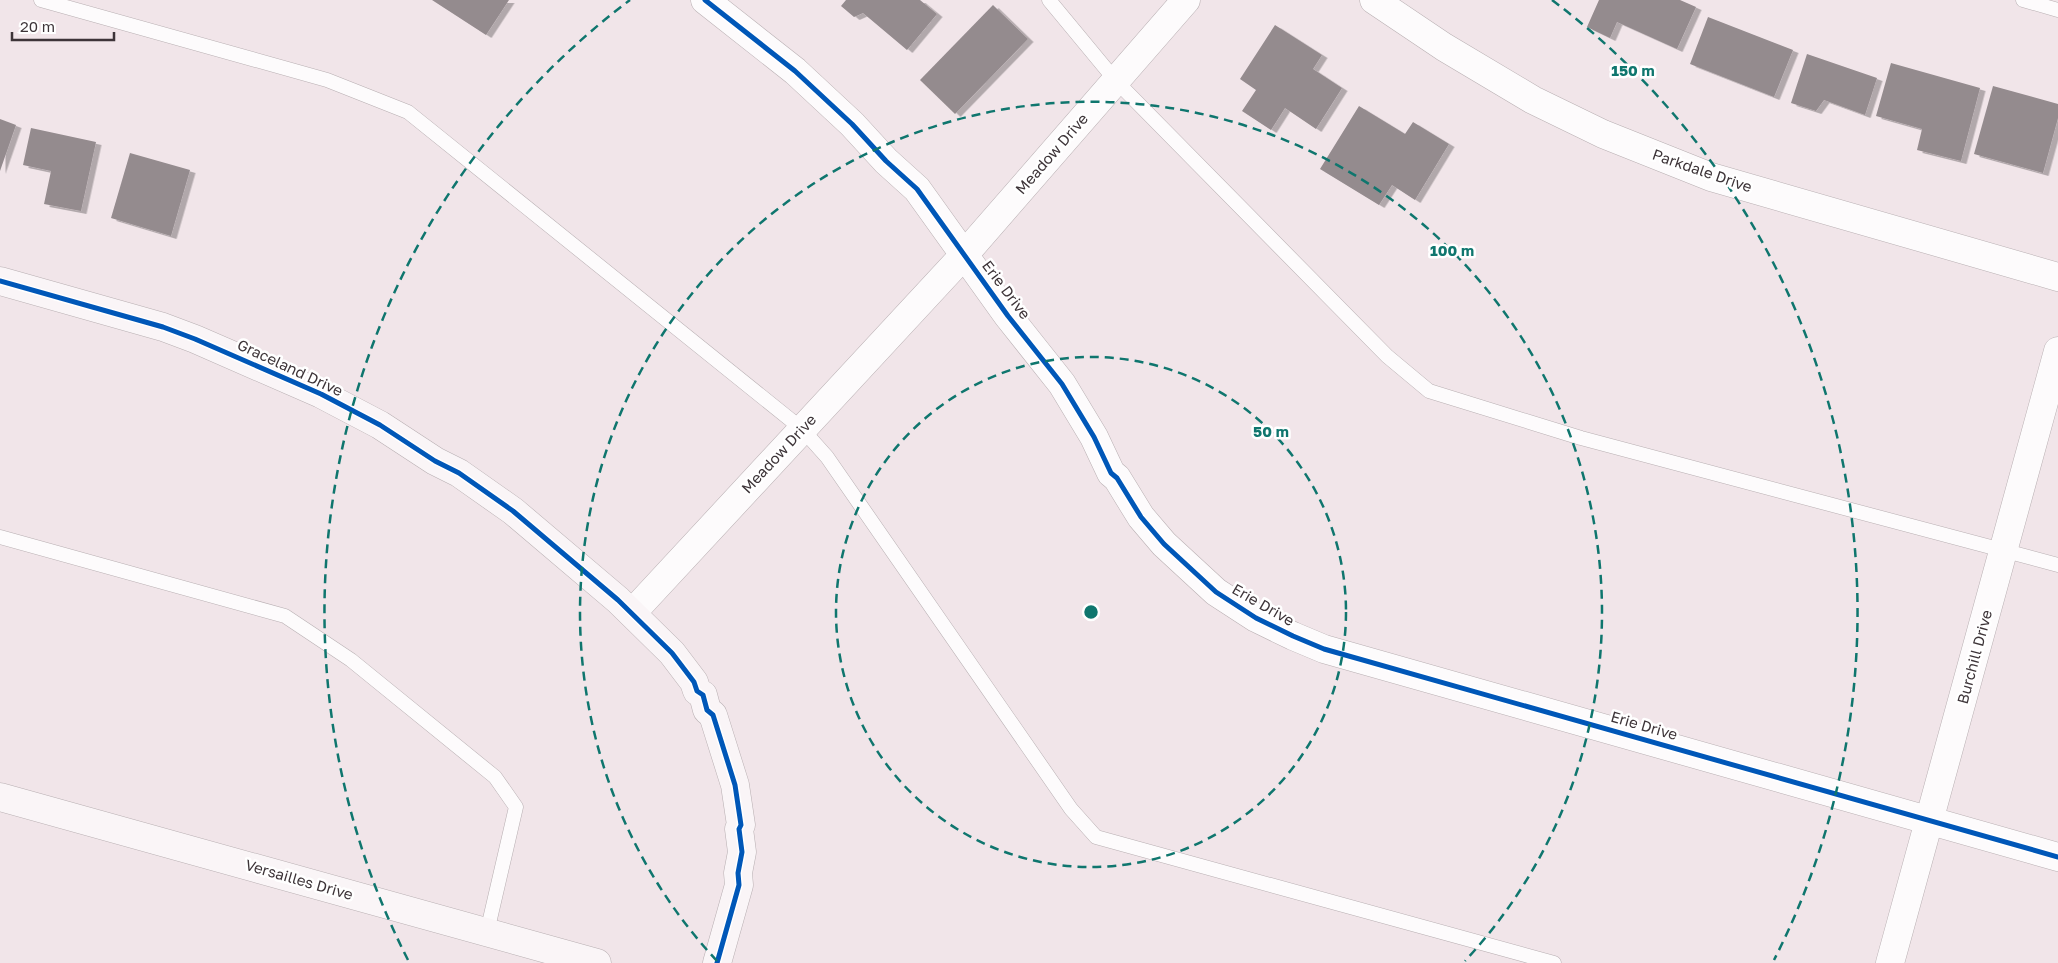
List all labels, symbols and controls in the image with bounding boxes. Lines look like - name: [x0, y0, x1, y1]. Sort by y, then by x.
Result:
- scale bar: [12, 10, 115, 42]
- text: 20 m: [20, 17, 55, 35]
- text: 150 m: [1611, 61, 1655, 79]
- street label: Meadow Drive: [1011, 109, 1091, 197]
- street label: Parkdale Drive: [1650, 145, 1755, 196]
- text: 100 m: [1430, 241, 1474, 259]
- street label: Erie Drive: [979, 257, 1035, 322]
- street label: Graceland Drive: [235, 335, 346, 400]
- street label: Meadow Drive: [737, 410, 820, 496]
- text: 50 m: [1253, 422, 1289, 440]
- street label: Erie Drive: [1229, 579, 1298, 629]
- centre of rings: [1082, 603, 1100, 621]
- street label: Burchill Drive: [1953, 607, 1995, 706]
- street label: Erie Drive: [1609, 707, 1680, 743]
- street label: Versailles Drive: [243, 855, 355, 903]

